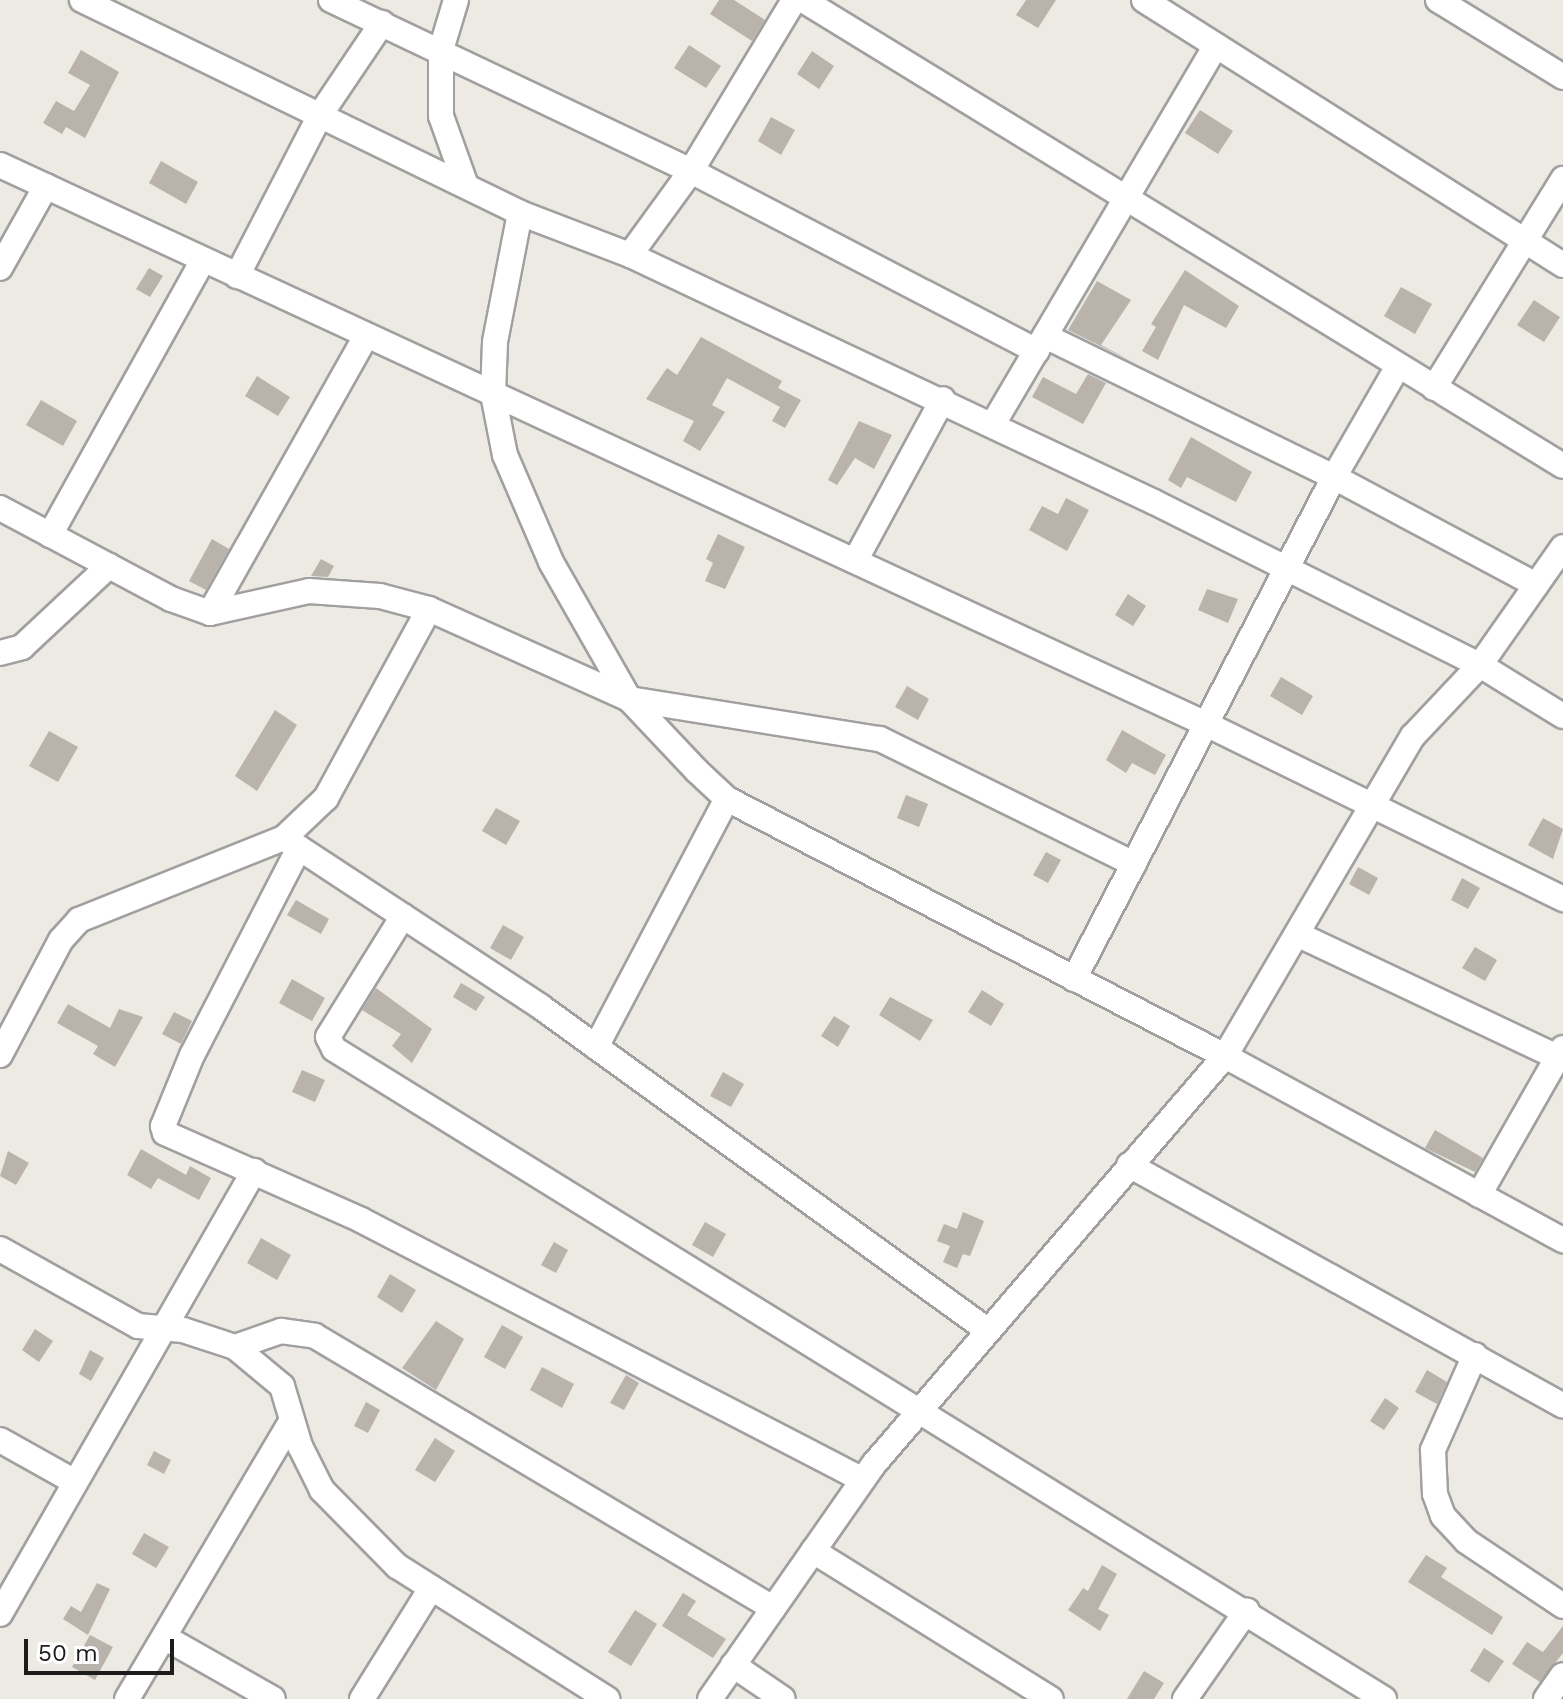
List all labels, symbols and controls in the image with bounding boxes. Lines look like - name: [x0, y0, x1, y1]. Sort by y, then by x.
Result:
- scale bar: [28, 1623, 178, 1673]
- text: 50 m: [38, 1639, 98, 1667]

